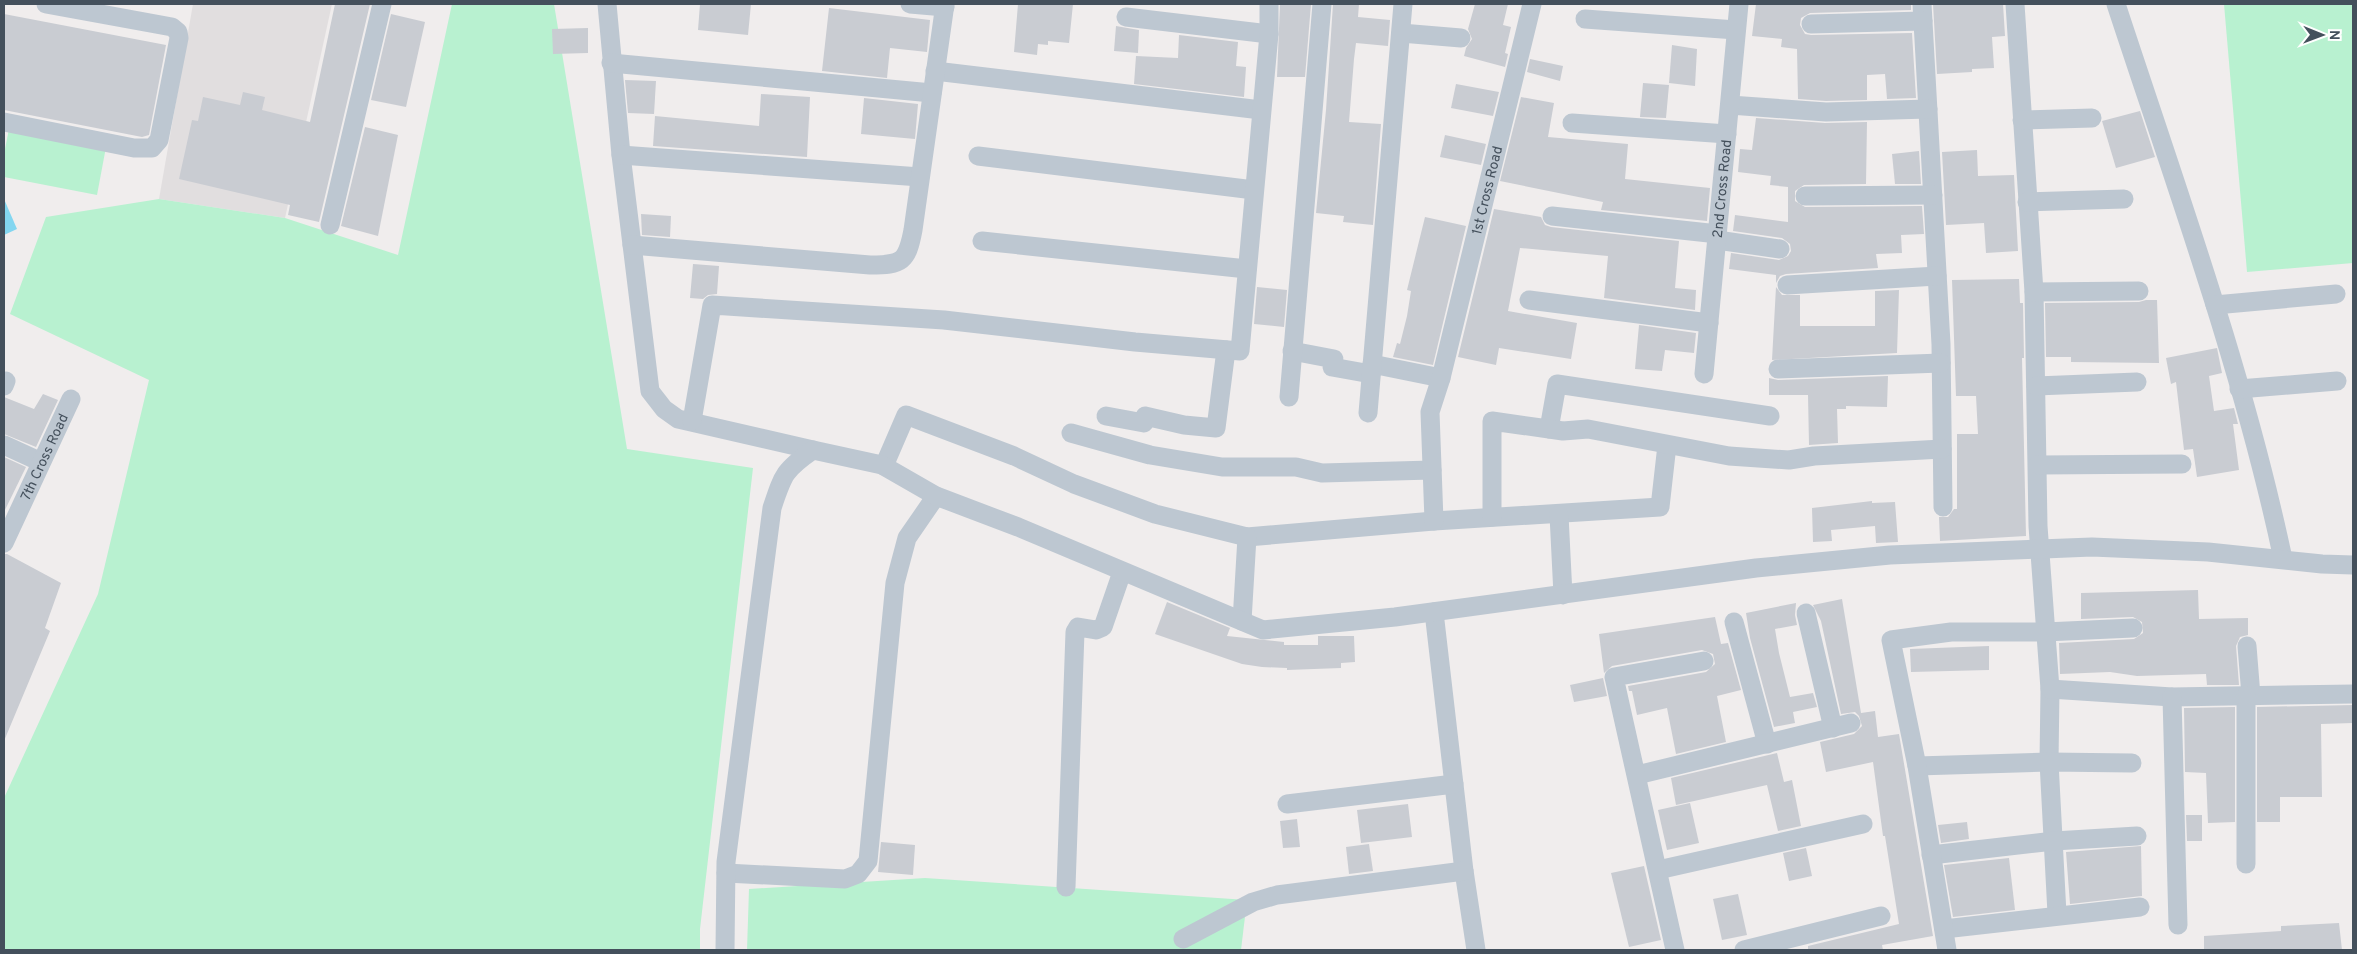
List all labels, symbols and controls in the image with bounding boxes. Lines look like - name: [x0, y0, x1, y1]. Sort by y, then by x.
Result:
- north arrow: [2297, 10, 2347, 60]
- text: N: [2325, 30, 2342, 40]
- street label: 2nd Cross Road: [1710, 139, 1736, 239]
- street label: 1st Cross Road: [1469, 145, 1507, 237]
- street label: 7th Cross Road: [18, 411, 73, 504]

